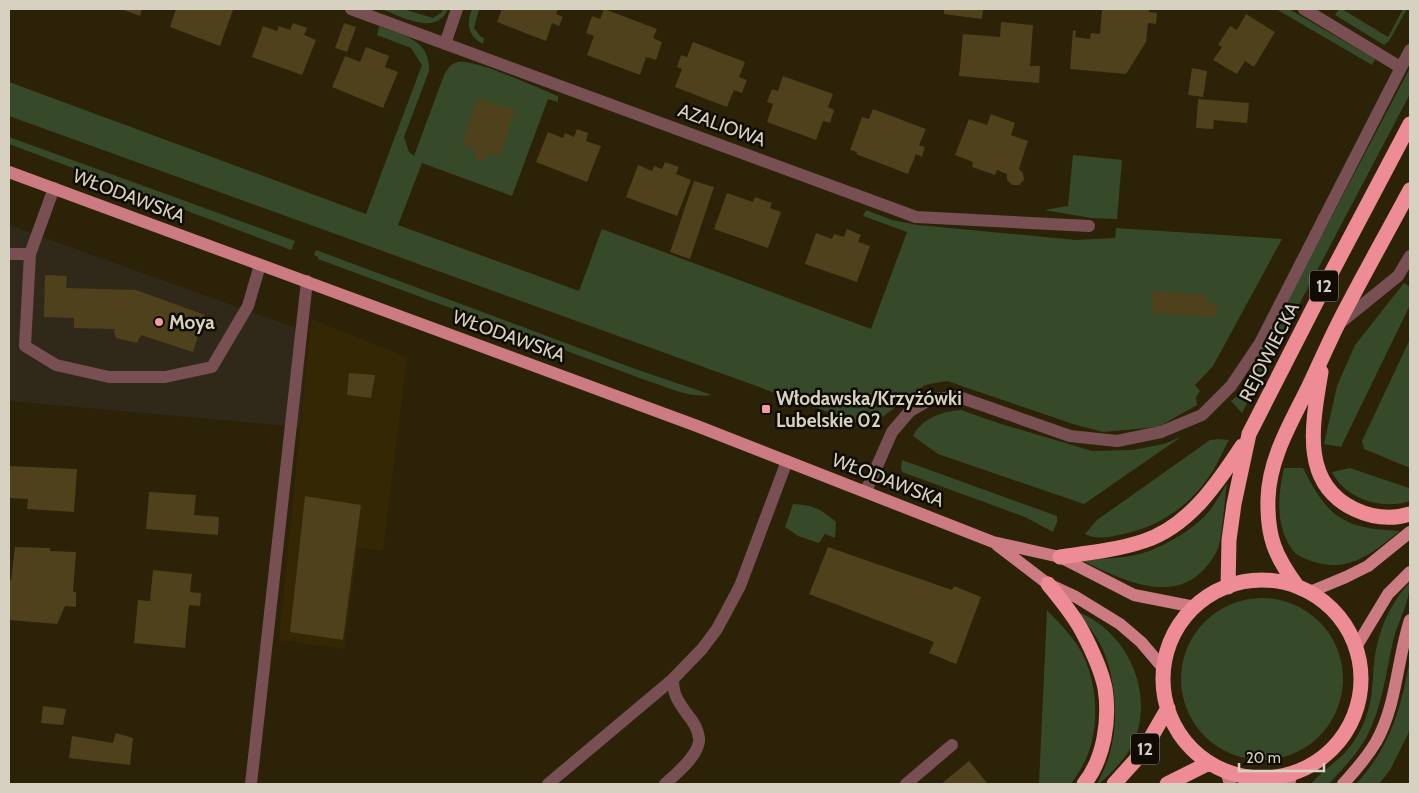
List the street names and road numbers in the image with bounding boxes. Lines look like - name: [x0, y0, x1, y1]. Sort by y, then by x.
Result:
- street label: AZALIOWA: [675, 99, 769, 152]
- street label: WŁODAWSKA: [70, 164, 189, 228]
- road number: 12: [1310, 270, 1338, 302]
- street label: REJOWIECKA: [1234, 298, 1304, 406]
- street label: WŁODAWSKA: [450, 305, 569, 367]
- street label: WŁODAWSKA: [829, 448, 948, 512]
- road number: 12: [1131, 734, 1159, 764]

